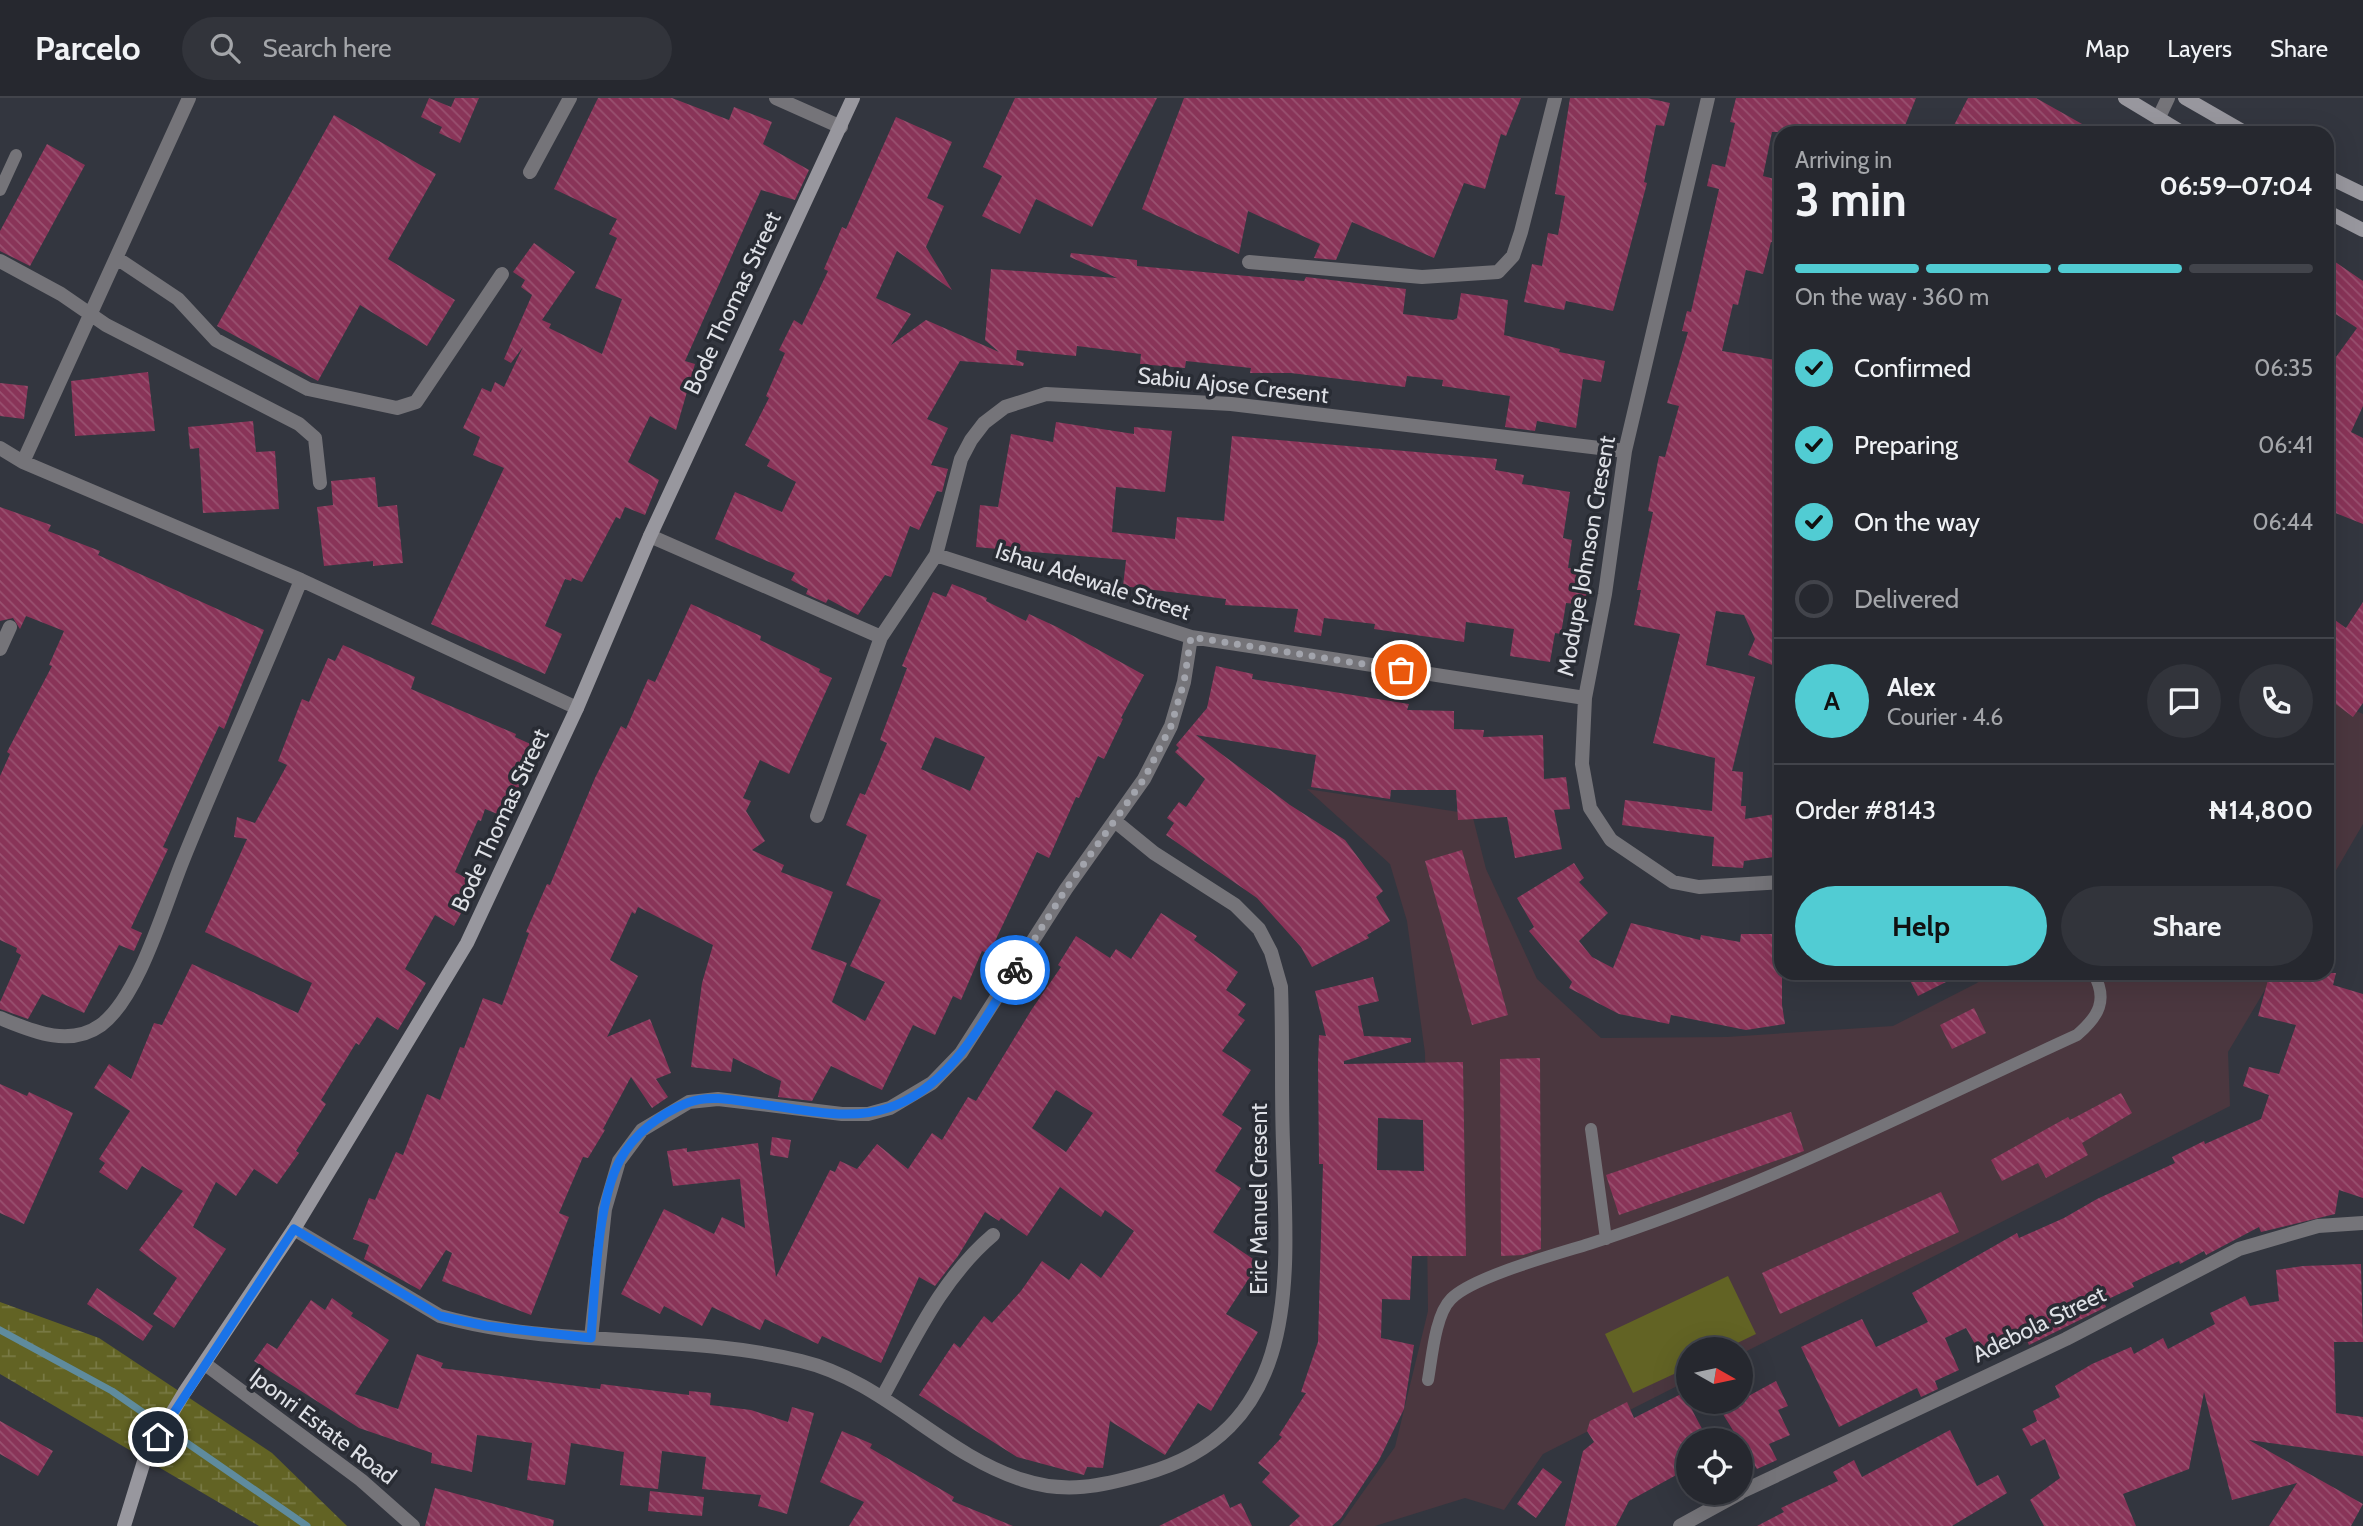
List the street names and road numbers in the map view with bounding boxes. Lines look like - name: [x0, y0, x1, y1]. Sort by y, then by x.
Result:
- street label: Bode Thomas Street: [677, 207, 787, 399]
- street label: Sabiu Ajose Cresent: [1136, 361, 1330, 409]
- street label: Modupe Johnson Cresent: [1551, 433, 1621, 678]
- street label: Ishau Adewale Street: [992, 536, 1194, 626]
- street label: Bode Thomas Street: [445, 724, 555, 916]
- street label: Eric Manuel Cresent: [1245, 1103, 1273, 1295]
- street label: Adebola Street: [1968, 1280, 2110, 1368]
- street label: Iponri Estate Road: [244, 1362, 402, 1490]

